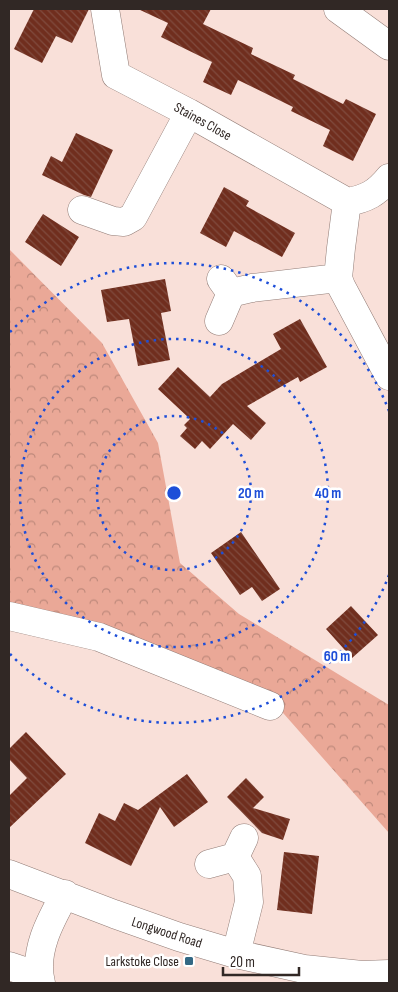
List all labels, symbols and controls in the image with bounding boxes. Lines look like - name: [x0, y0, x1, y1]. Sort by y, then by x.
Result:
- street label: Staines Close: [171, 99, 234, 144]
- centre of rings: [165, 484, 183, 502]
- text: 20 m: [238, 484, 264, 503]
- text: 40 m: [315, 484, 341, 503]
- text: 60 m: [324, 647, 350, 666]
- street label: Longwood Road: [129, 913, 204, 952]
- scale bar: [223, 944, 299, 976]
- place label: Larkstoke Close: [105, 953, 179, 970]
- text: 20 m: [230, 953, 255, 972]
- marker: Larkstoke Close: [183, 955, 195, 967]

